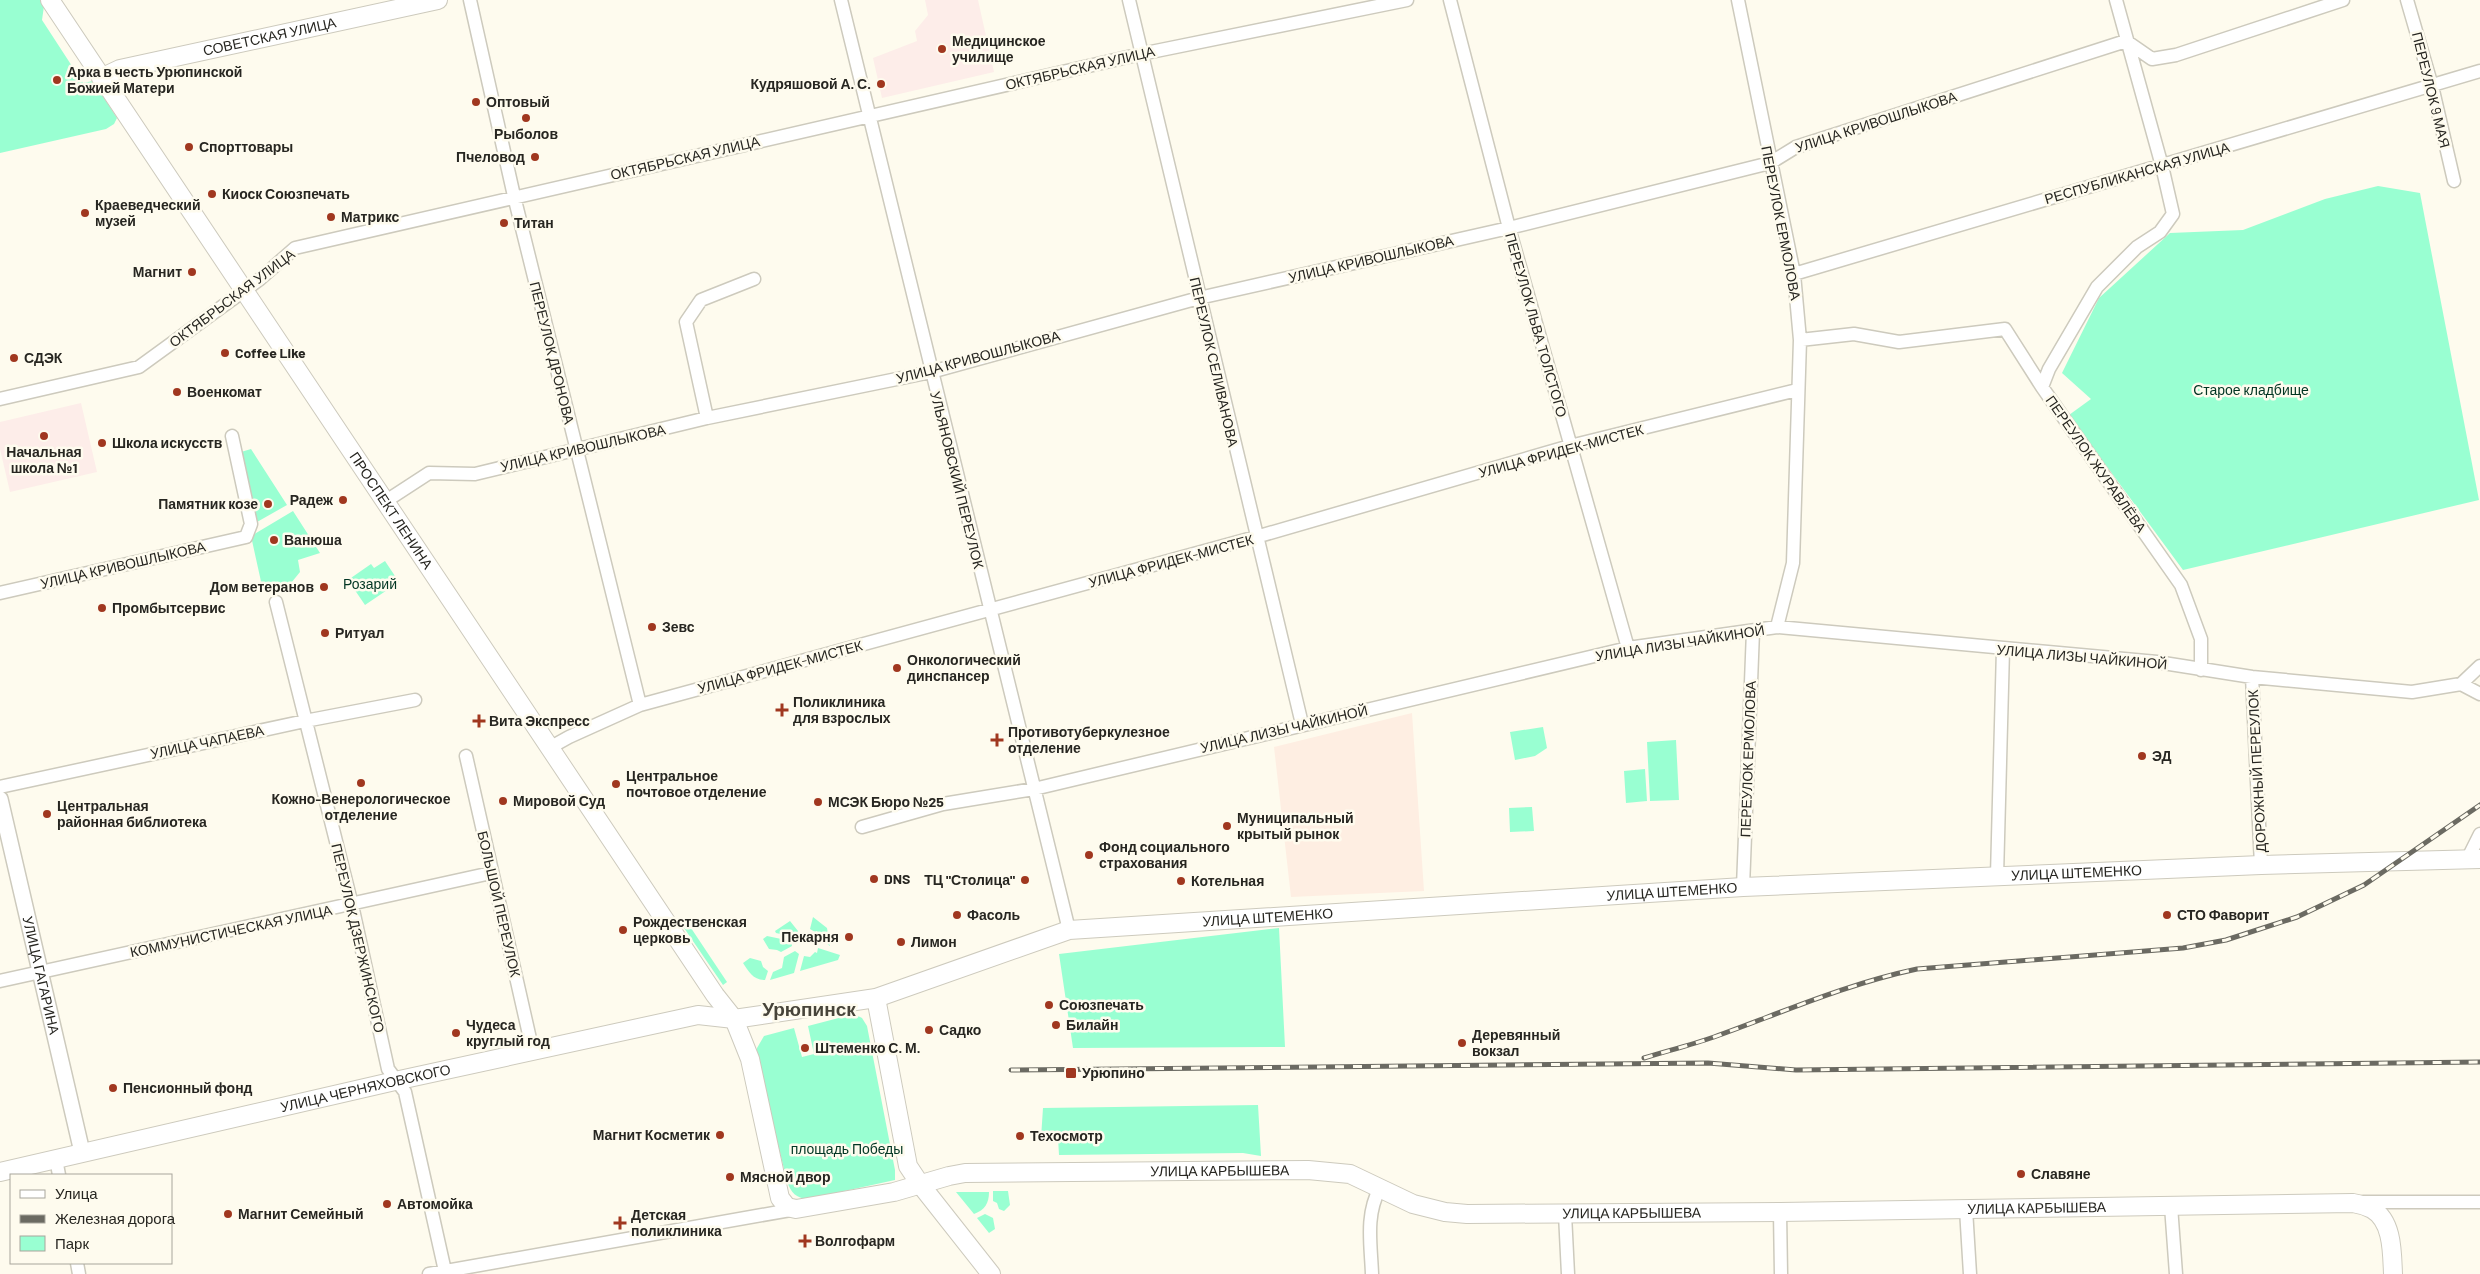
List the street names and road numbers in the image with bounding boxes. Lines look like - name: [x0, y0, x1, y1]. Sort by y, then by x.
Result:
- street label: СОВЕТСКАЯ УЛИЦА: [201, 13, 338, 59]
- street label: ПЕРЕУЛОК 9 МАЯ: [2409, 30, 2454, 150]
- street label: ОКТЯБРЬСКАЯ УЛИЦА: [1004, 42, 1157, 93]
- street label: УЛИЦА КРИВОШЛЫКОВА: [1793, 87, 1959, 156]
- street label: ОКТЯБРЬСКАЯ УЛИЦА: [609, 132, 762, 183]
- street label: РЕСПУБЛИКАНСКАЯ УЛИЦА: [2042, 138, 2232, 207]
- street label: ПЕРЕУЛОК ЕРМОЛОВА: [1758, 144, 1805, 302]
- street label: УЛИЦА КРИВОШЛЫКОВА: [1287, 231, 1456, 286]
- street label: ПЕРЕУЛОК ЛЬВА ТОЛСТОГО: [1502, 231, 1571, 419]
- street label: ОКТЯБРЬСКАЯ УЛИЦА: [166, 244, 298, 350]
- street label: ПЕРЕУЛОК СЕЛИВАНОВА: [1187, 275, 1242, 449]
- street label: ПЕРЕУЛОК ДРОНОВА: [527, 280, 579, 426]
- street label: УЛИЦА КРИВОШЛЫКОВА: [894, 326, 1062, 387]
- street label: УЛЬЯНОВСКИЙ ПЕРЕУЛОК: [927, 389, 988, 571]
- street label: ПЕРЕУЛОК ЖУРАВЛЁВА: [2043, 392, 2151, 536]
- street label: УЛИЦА КРИВОШЛЫКОВА: [499, 420, 668, 475]
- street label: УЛИЦА ФРИДЕК-МИСТЕК: [1477, 420, 1646, 481]
- street label: ПРОСПЕКТ ЛЕНИНА: [346, 448, 437, 573]
- street label: УЛИЦА ФРИДЕК-МИСТЕК: [1087, 530, 1256, 591]
- street label: УЛИЦА КРИВОШЛЫКОВА: [39, 537, 208, 592]
- street label: УЛИЦА ЛИЗЫ ЧАЙКИНОЙ: [1594, 621, 1766, 664]
- street label: УЛИЦА ФРИДЕК-МИСТЕК: [696, 636, 865, 697]
- street label: УЛИЦА ЛИЗЫ ЧАЙКИНОЙ: [1996, 641, 2168, 672]
- street label: ПЕРЕУЛОК ЕРМОЛОВА: [1736, 680, 1759, 838]
- street label: ДОРОЖНЫЙ ПЕРЕУЛОК: [2244, 688, 2269, 853]
- street label: УЛИЦА ЛИЗЫ ЧАЙКИНОЙ: [1199, 701, 1369, 756]
- street label: УЛИЦА ЧАПАЕВА: [149, 721, 266, 762]
- street label: БОЛЬШОЙ ПЕРЕУЛОК: [474, 829, 525, 979]
- street label: ПЕРЕУЛОК ДЗЕРЖИНСКОГО: [328, 842, 389, 1034]
- street label: УЛИЦА ШТЕМЕНКО: [2011, 861, 2142, 884]
- street label: УЛИЦА ШТЕМЕНКО: [1606, 878, 1738, 904]
- street label: КОММУНИСТИЧЕСКАЯ УЛИЦА: [128, 901, 334, 960]
- street label: УЛИЦА ШТЕМЕНКО: [1202, 904, 1334, 929]
- street label: УЛИЦА ГАГАРИНА: [19, 914, 64, 1037]
- street label: УЛИЦА ЧЕРНЯХОВСКОГО: [279, 1060, 452, 1115]
- street label: УЛИЦА КАРБЫШЕВА: [1150, 1161, 1290, 1179]
- street label: УЛИЦА КАРБЫШЕВА: [1967, 1198, 2107, 1217]
- street label: УЛИЦА КАРБЫШЕВА: [1562, 1203, 1702, 1221]

